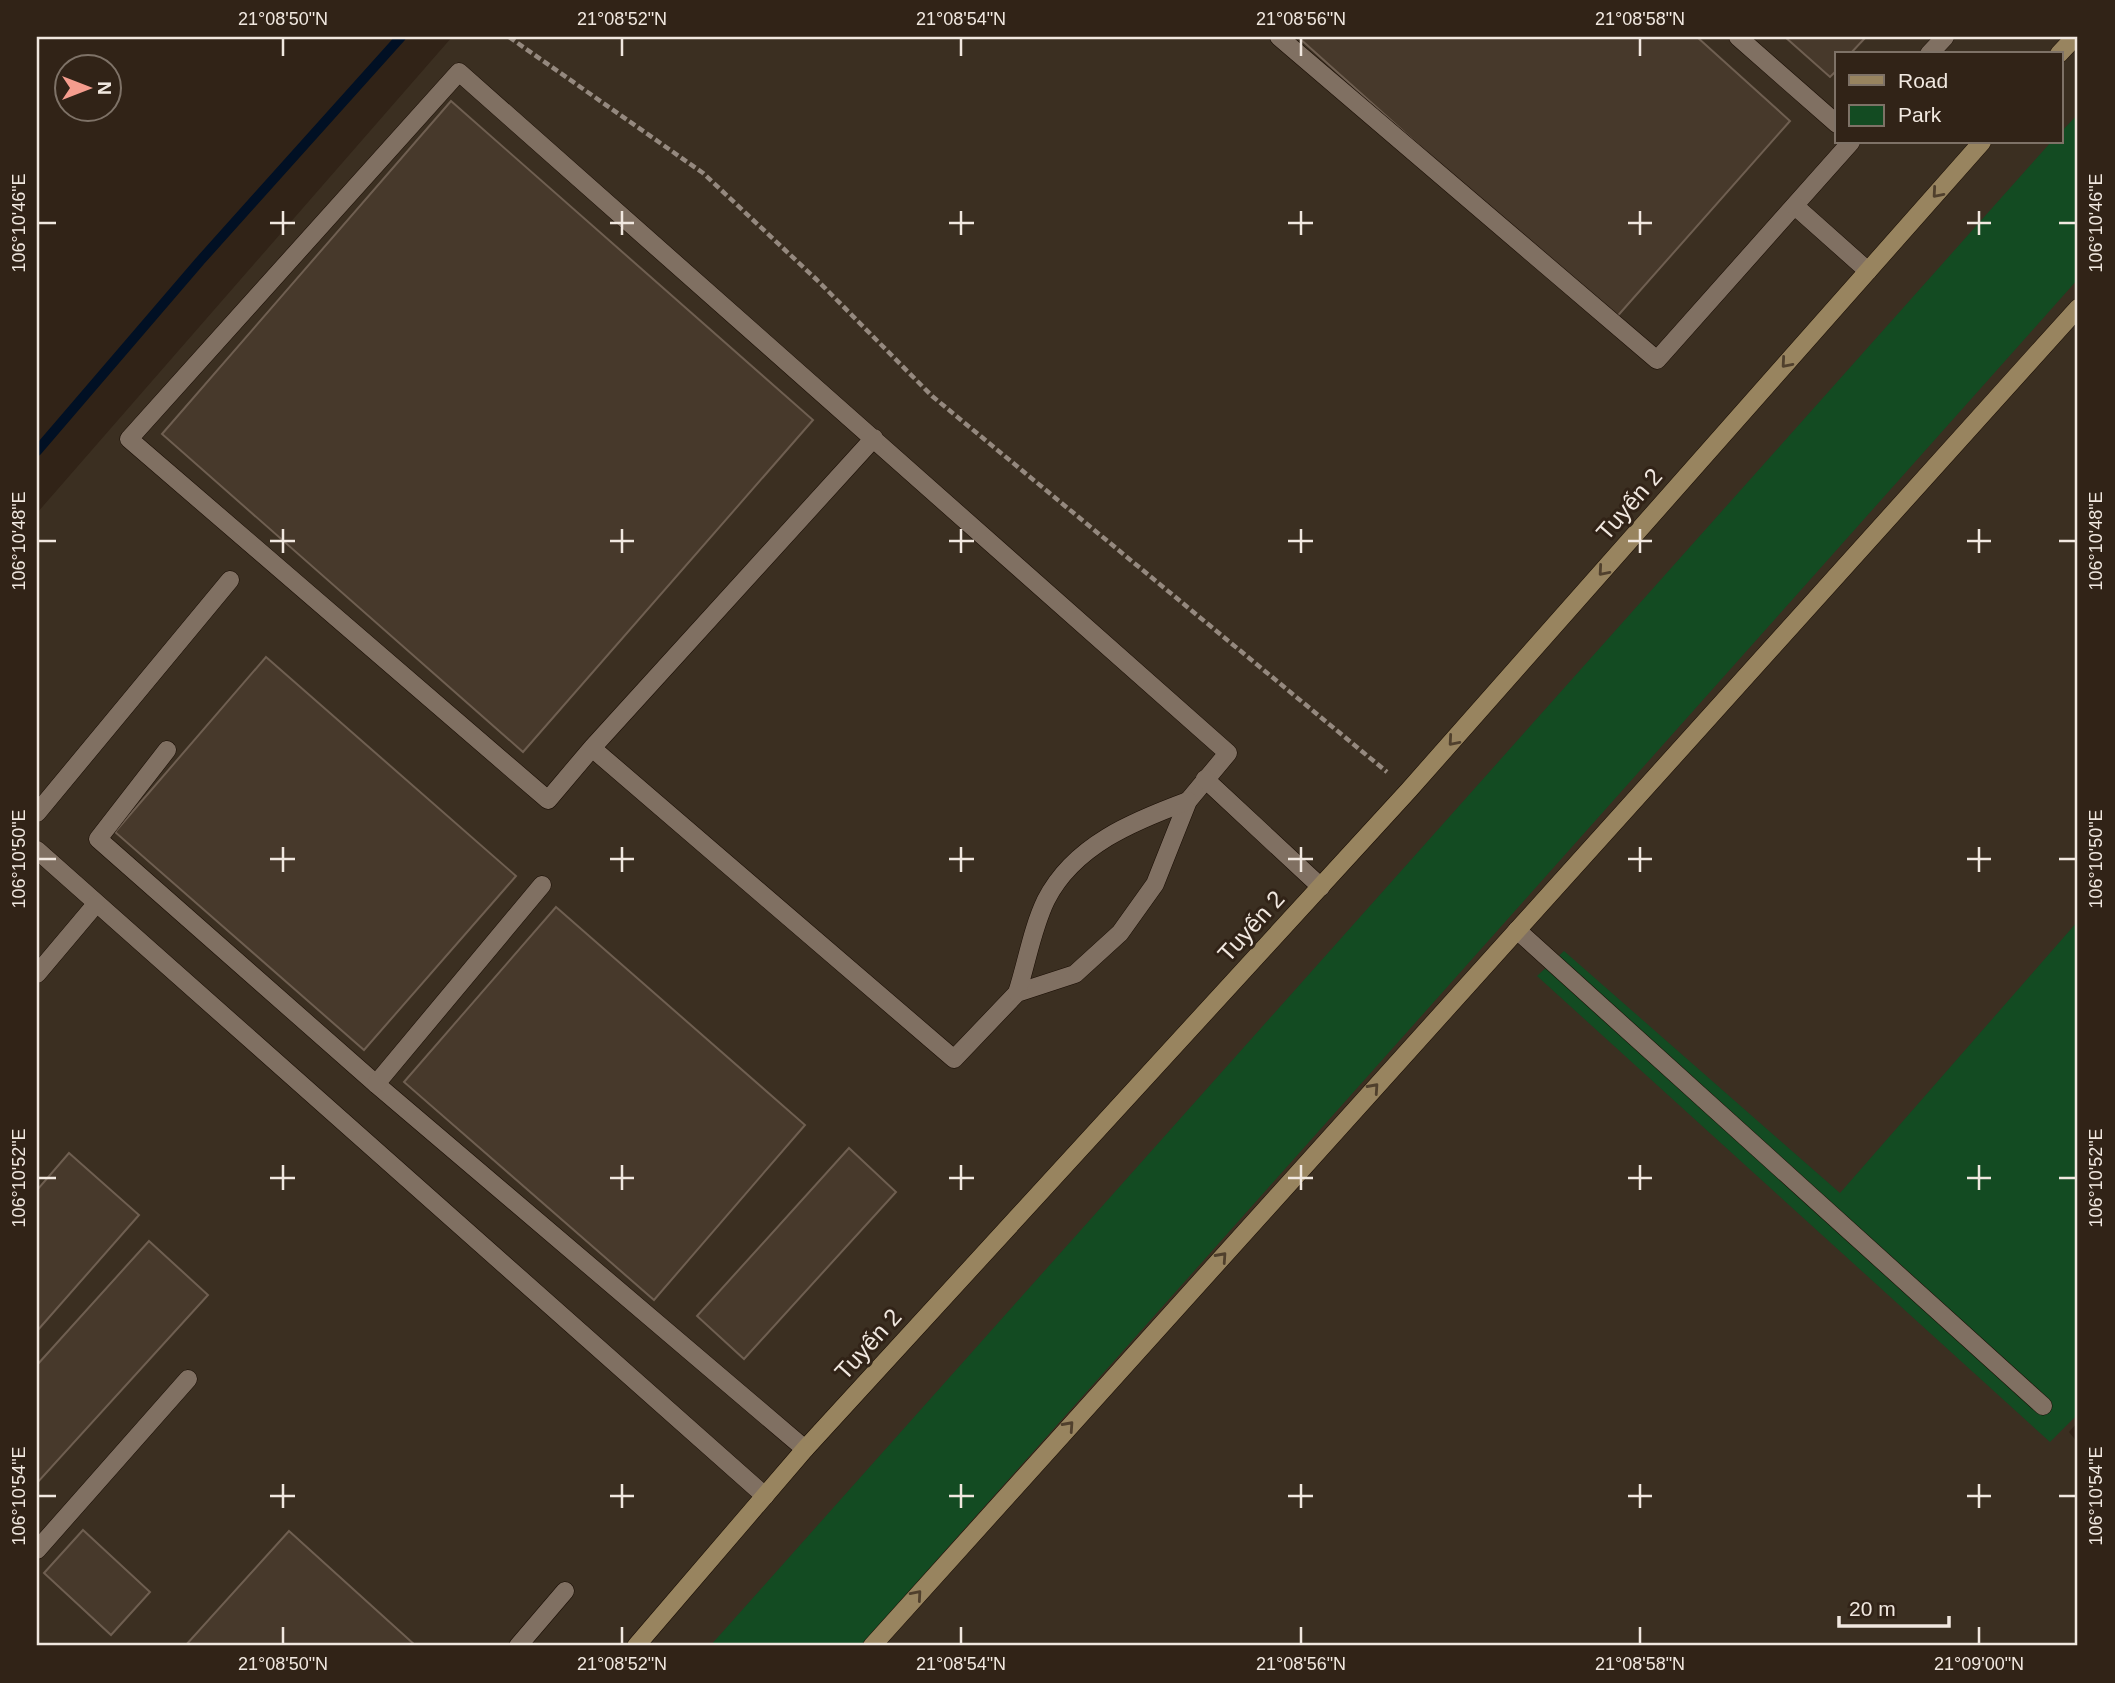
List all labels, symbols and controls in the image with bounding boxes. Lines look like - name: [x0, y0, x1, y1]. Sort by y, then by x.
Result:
- text: 21°08'50"N: [238, 9, 328, 29]
- text: 21°08'52"N: [577, 9, 667, 29]
- text: 21°08'54"N: [916, 9, 1006, 29]
- text: 21°08'56"N: [1256, 9, 1346, 29]
- text: 21°08'58"N: [1595, 9, 1685, 29]
- north arrow: [52, 52, 122, 122]
- legend: [1835, 52, 2062, 144]
- text: Road: [1898, 69, 1948, 92]
- text: N: [94, 81, 115, 95]
- text: Park: [1898, 103, 1942, 126]
- text: 106°10'46"E: [9, 173, 29, 273]
- text: 106°10'46"E: [2086, 173, 2106, 273]
- one-way arrow: [1933, 185, 1945, 198]
- one-way arrow: [1782, 355, 1794, 368]
- street label: Tuyến 2: [1591, 463, 1667, 545]
- text: 106°10'48"E: [9, 491, 29, 591]
- text: 106°10'48"E: [2086, 491, 2106, 591]
- one-way arrow: [1599, 562, 1611, 575]
- one-way arrow: [1449, 733, 1461, 746]
- text: 106°10'50"E: [9, 809, 29, 909]
- text: 106°10'50"E: [2086, 809, 2106, 909]
- street label: Tuyến 2: [1212, 885, 1290, 967]
- one-way arrow: [1366, 1083, 1379, 1096]
- text: 106°10'52"E: [9, 1128, 29, 1228]
- text: 106°10'52"E: [2086, 1128, 2106, 1228]
- one-way arrow: [1214, 1252, 1226, 1265]
- street label: Tuyến 2: [829, 1303, 907, 1385]
- one-way arrow: [1061, 1421, 1074, 1434]
- text: 106°10'54"E: [9, 1446, 29, 1546]
- text: 106°10'54"E: [2086, 1446, 2106, 1546]
- scale bar: [1839, 1585, 1949, 1629]
- one-way arrow: [909, 1590, 921, 1603]
- text: 20 m: [1849, 1597, 1896, 1620]
- text: 21°08'50"N: [238, 1654, 328, 1674]
- text: 21°08'52"N: [577, 1654, 667, 1674]
- text: 21°08'54"N: [916, 1654, 1006, 1674]
- text: 21°08'56"N: [1256, 1654, 1346, 1674]
- text: 21°08'58"N: [1595, 1654, 1685, 1674]
- text: 21°09'00"N: [1934, 1654, 2024, 1674]

